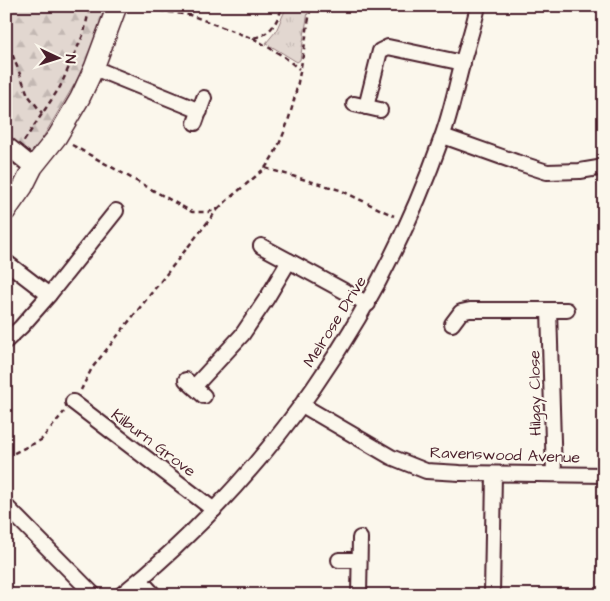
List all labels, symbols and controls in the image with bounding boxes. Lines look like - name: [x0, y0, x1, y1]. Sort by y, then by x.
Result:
- north arrow: [32, 32, 82, 82]
- text: N: [60, 54, 80, 64]
- street label: Melrose Drive: [298, 271, 372, 371]
- street label: Hilgay Close: [523, 350, 548, 436]
- street label: Kilburn Grove: [107, 404, 201, 482]
- street label: Ravenswood Avenue: [430, 441, 581, 469]

